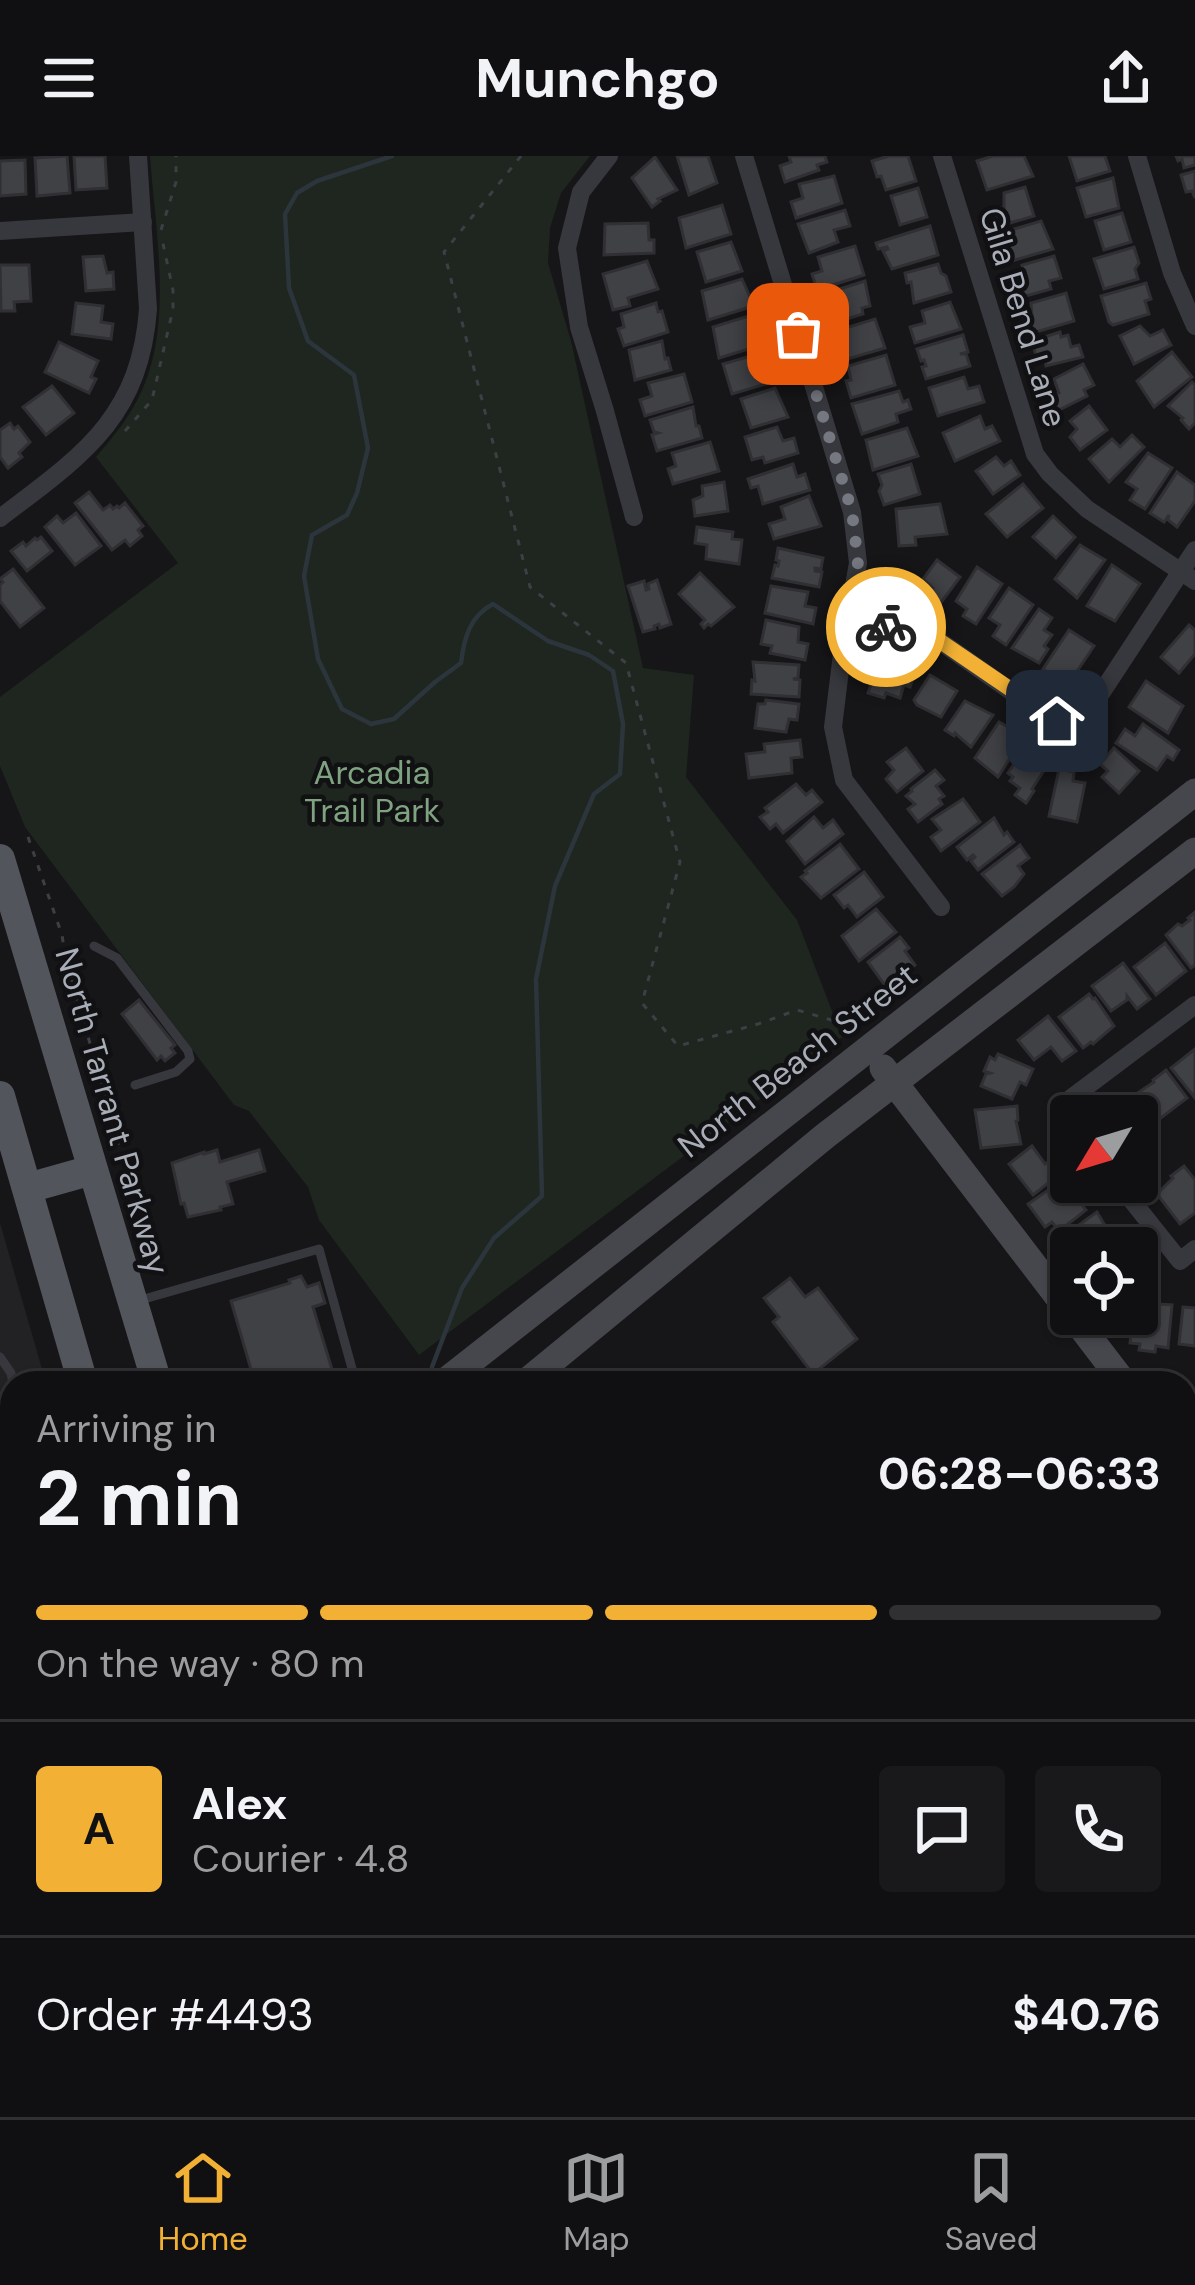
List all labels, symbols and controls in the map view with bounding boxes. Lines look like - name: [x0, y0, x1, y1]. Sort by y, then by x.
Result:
- text: Munchgo: [475, 43, 720, 114]
- icon: menu: [36, 45, 102, 111]
- icon: share: [1093, 45, 1159, 111]
- street label: Gila Bend Lane: [970, 202, 1077, 432]
- pin: [747, 283, 849, 385]
- icon: bag: [765, 301, 831, 367]
- courier: [826, 567, 946, 687]
- icon: bike: [853, 594, 919, 660]
- pin: [1006, 670, 1108, 772]
- icon: home: [1024, 688, 1090, 754]
- park label: Arcadia Trail Park: [304, 751, 440, 832]
- street label: North Tarrant Parkway: [45, 943, 180, 1279]
- street label: North Beach Street: [669, 954, 926, 1167]
- north arrow: [1050, 1095, 1158, 1203]
- map controls: [1050, 1095, 1158, 1335]
- button: locate: [1050, 1227, 1158, 1335]
- text: Arriving in: [36, 1403, 216, 1454]
- text: 06:28–06:33: [878, 1444, 1161, 1503]
- text: 2 min: [36, 1448, 242, 1549]
- text: On the way · 80 m: [36, 1638, 365, 1689]
- button: chat: [879, 1766, 1005, 1892]
- button: phone: [1035, 1766, 1161, 1892]
- text: Alex: [192, 1774, 287, 1833]
- text: A: [83, 1799, 115, 1858]
- text: Courier · 4.8: [192, 1833, 409, 1884]
- text: Order #4493: [36, 1985, 314, 2044]
- text: $40.76: [1012, 1985, 1161, 2044]
- tab: Home: [158, 2145, 248, 2260]
- tab: Map: [563, 2145, 630, 2260]
- tab: Saved: [945, 2145, 1037, 2260]

